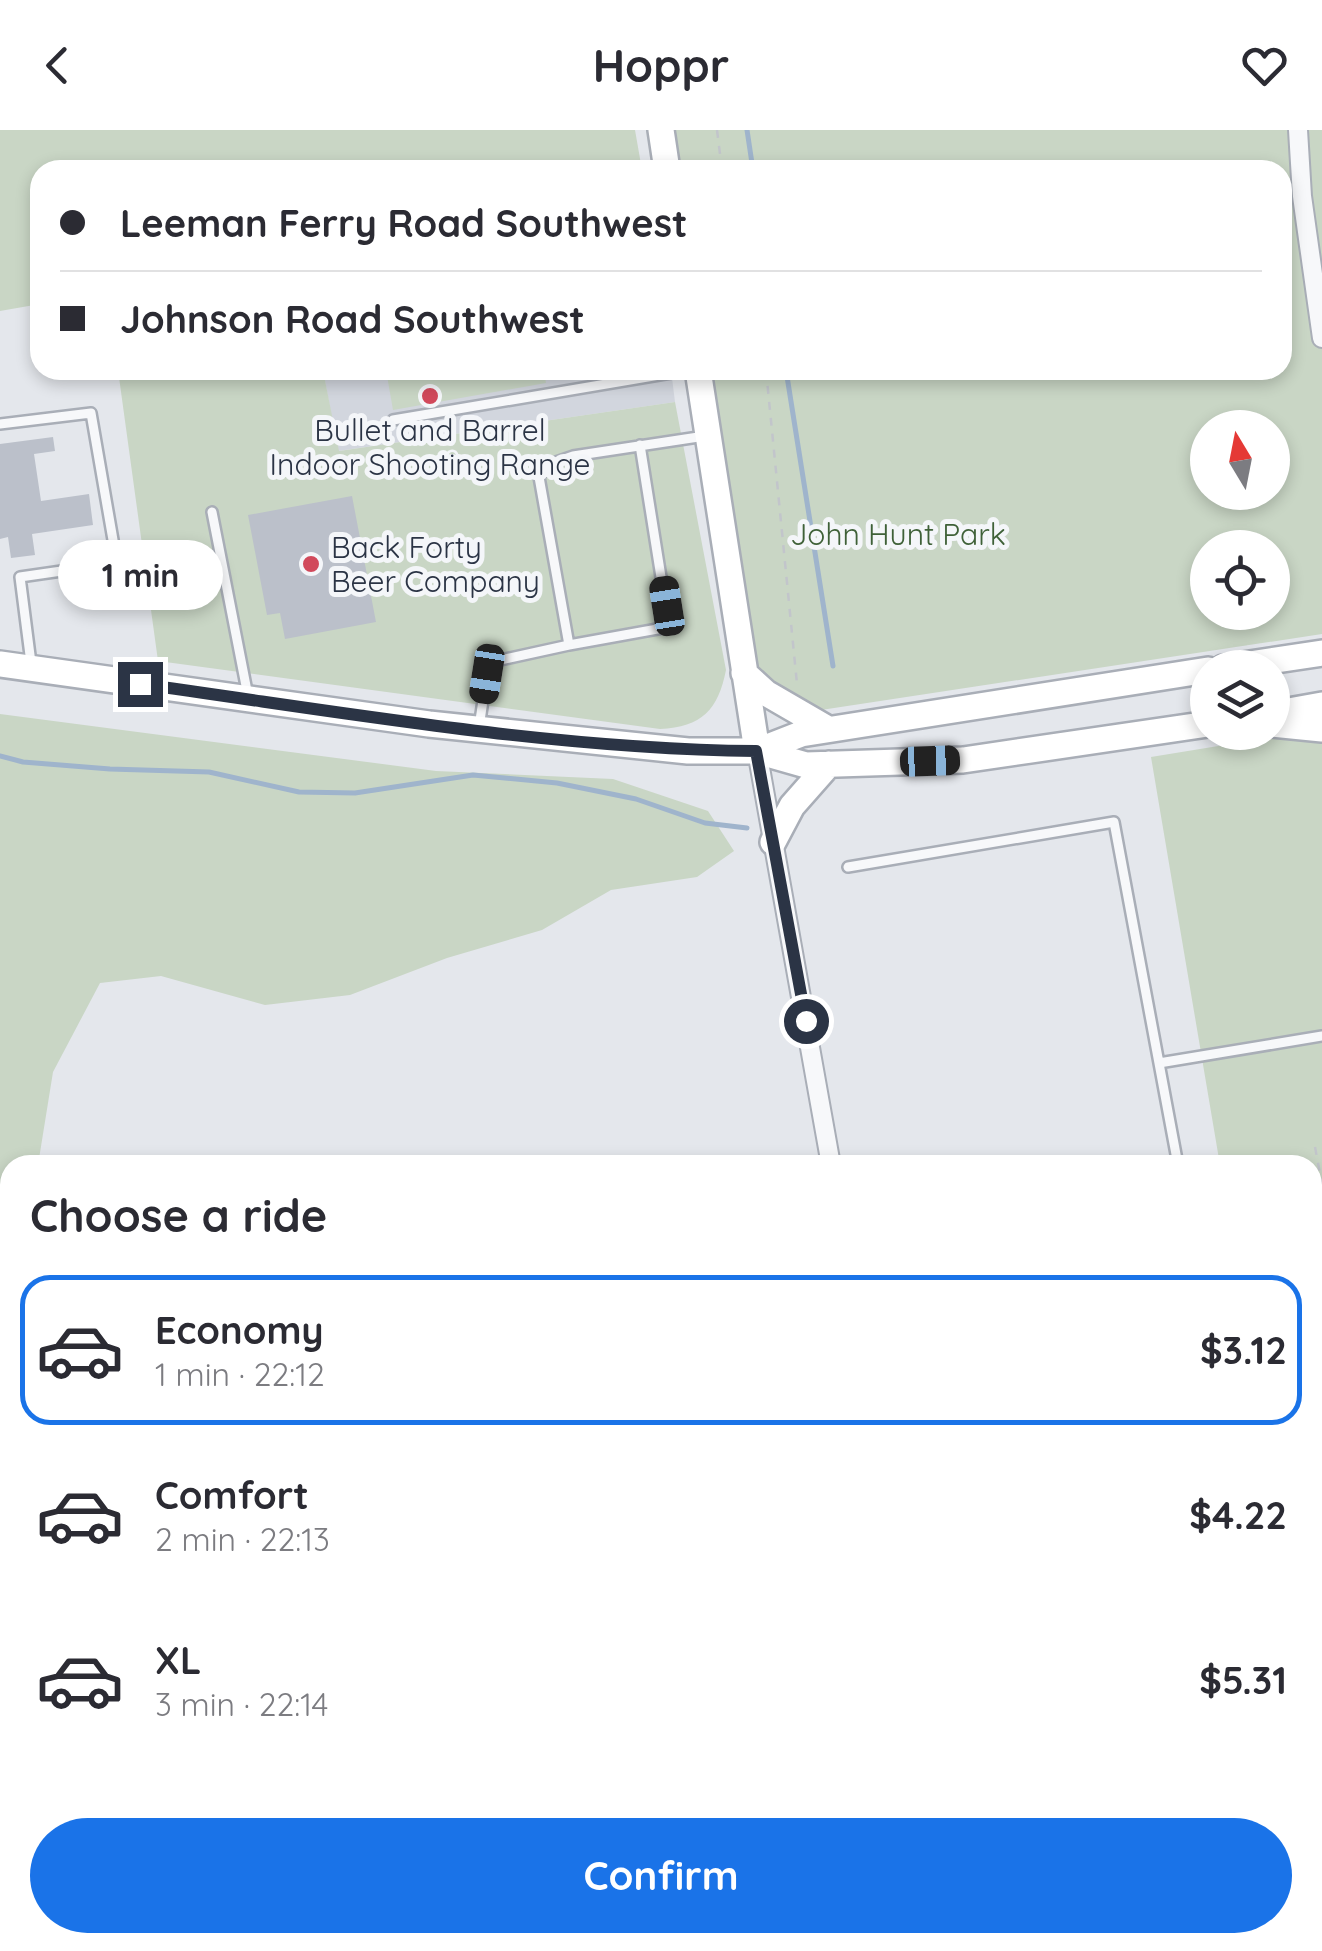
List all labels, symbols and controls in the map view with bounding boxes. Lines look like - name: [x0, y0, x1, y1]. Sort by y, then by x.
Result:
- text: Hoppr: [593, 37, 729, 93]
- icon: back: [30, 38, 85, 93]
- icon: heart: [1237, 38, 1292, 93]
- text: Leeman Ferry Road Southwest: [120, 199, 688, 247]
- text: Johnson Road Southwest: [120, 295, 585, 343]
- marker: Bullet and Barrel Indoor Shooting Range: [419, 385, 441, 407]
- north arrow: [1190, 410, 1290, 510]
- map controls: [1190, 410, 1290, 750]
- place label: Bullet and Barrel Indoor Shooting Range: [270, 411, 590, 483]
- park label: John Hunt Park: [790, 515, 1006, 553]
- place label: Back Forty Beer Company: [331, 528, 540, 600]
- button: locate: [1190, 530, 1290, 630]
- callout: 1 min: [58, 539, 222, 609]
- marker: Back Forty Beer Company: [300, 553, 322, 575]
- text: 1 min: [102, 555, 179, 595]
- car: [647, 574, 687, 638]
- car: [467, 642, 507, 706]
- button: layers: [1190, 650, 1290, 750]
- route end: [118, 662, 163, 707]
- car: [899, 745, 961, 777]
- route start: [784, 999, 829, 1044]
- text: Choose a ride: [30, 1187, 327, 1243]
- icon: car: [35, 1305, 125, 1395]
- text: Economy: [155, 1306, 324, 1354]
- text: $3.12: [1200, 1326, 1287, 1374]
- text: 1 min · 22:12: [155, 1354, 325, 1394]
- icon: car: [35, 1470, 125, 1560]
- text: Comfort: [155, 1471, 309, 1519]
- text: $4.22: [1189, 1491, 1287, 1539]
- text: 2 min · 22:13: [155, 1519, 330, 1559]
- icon: car: [35, 1635, 125, 1725]
- text: XL: [155, 1636, 201, 1684]
- text: $5.31: [1199, 1656, 1287, 1704]
- text: 3 min · 22:14: [155, 1684, 328, 1724]
- button: Confirm: [30, 1818, 1292, 1933]

